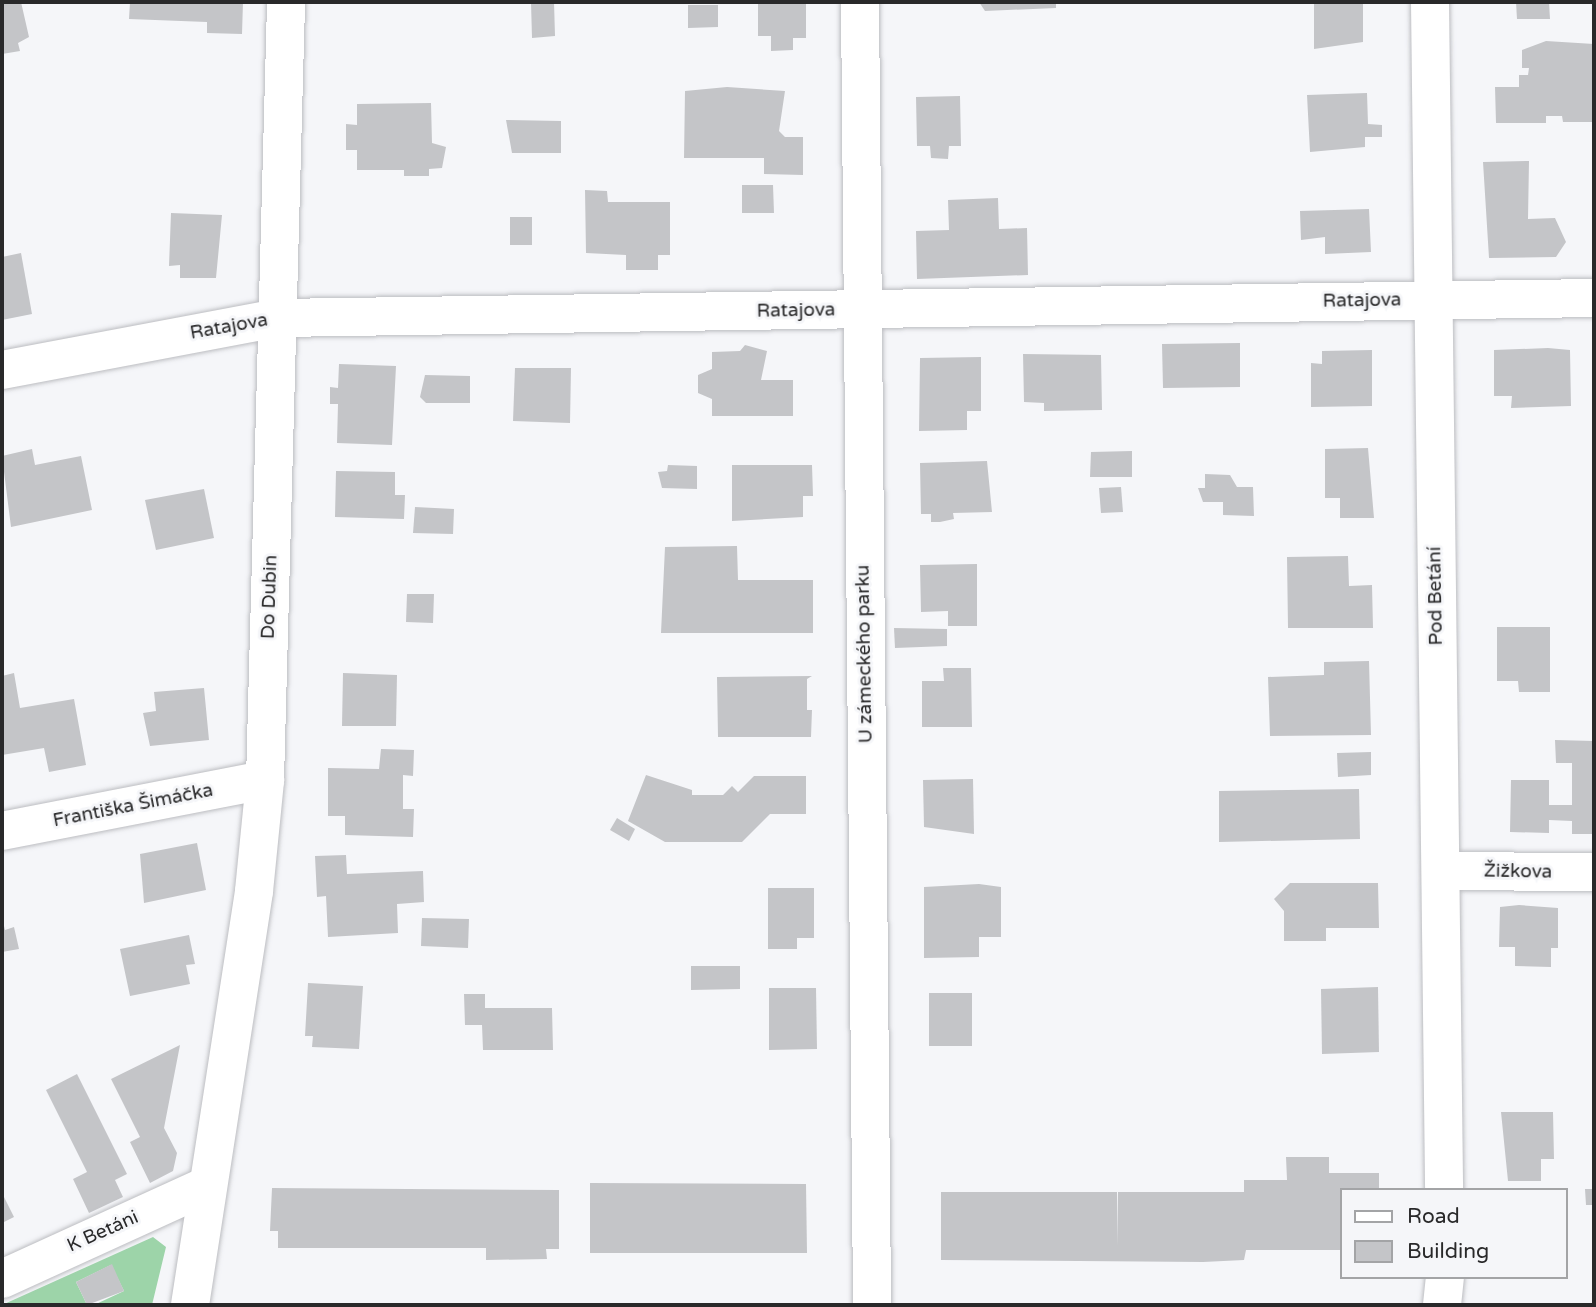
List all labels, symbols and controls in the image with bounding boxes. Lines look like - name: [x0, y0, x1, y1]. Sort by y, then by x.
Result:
- street label: Ratajova: [1322, 289, 1402, 313]
- street label: Ratajova: [756, 299, 836, 323]
- street label: Ratajova: [188, 309, 270, 345]
- street label: Pod Betání: [1424, 546, 1448, 646]
- street label: Do Dubin: [257, 554, 283, 640]
- street label: U zámeckého parku: [852, 564, 878, 744]
- street label: Františka Šimáčka: [51, 779, 215, 833]
- street label: Žižkova: [1484, 860, 1552, 884]
- legend: [1340, 1188, 1568, 1279]
- text: Road: [1407, 1204, 1460, 1229]
- street label: K Betáni: [64, 1206, 142, 1258]
- text: Building: [1407, 1239, 1489, 1264]

